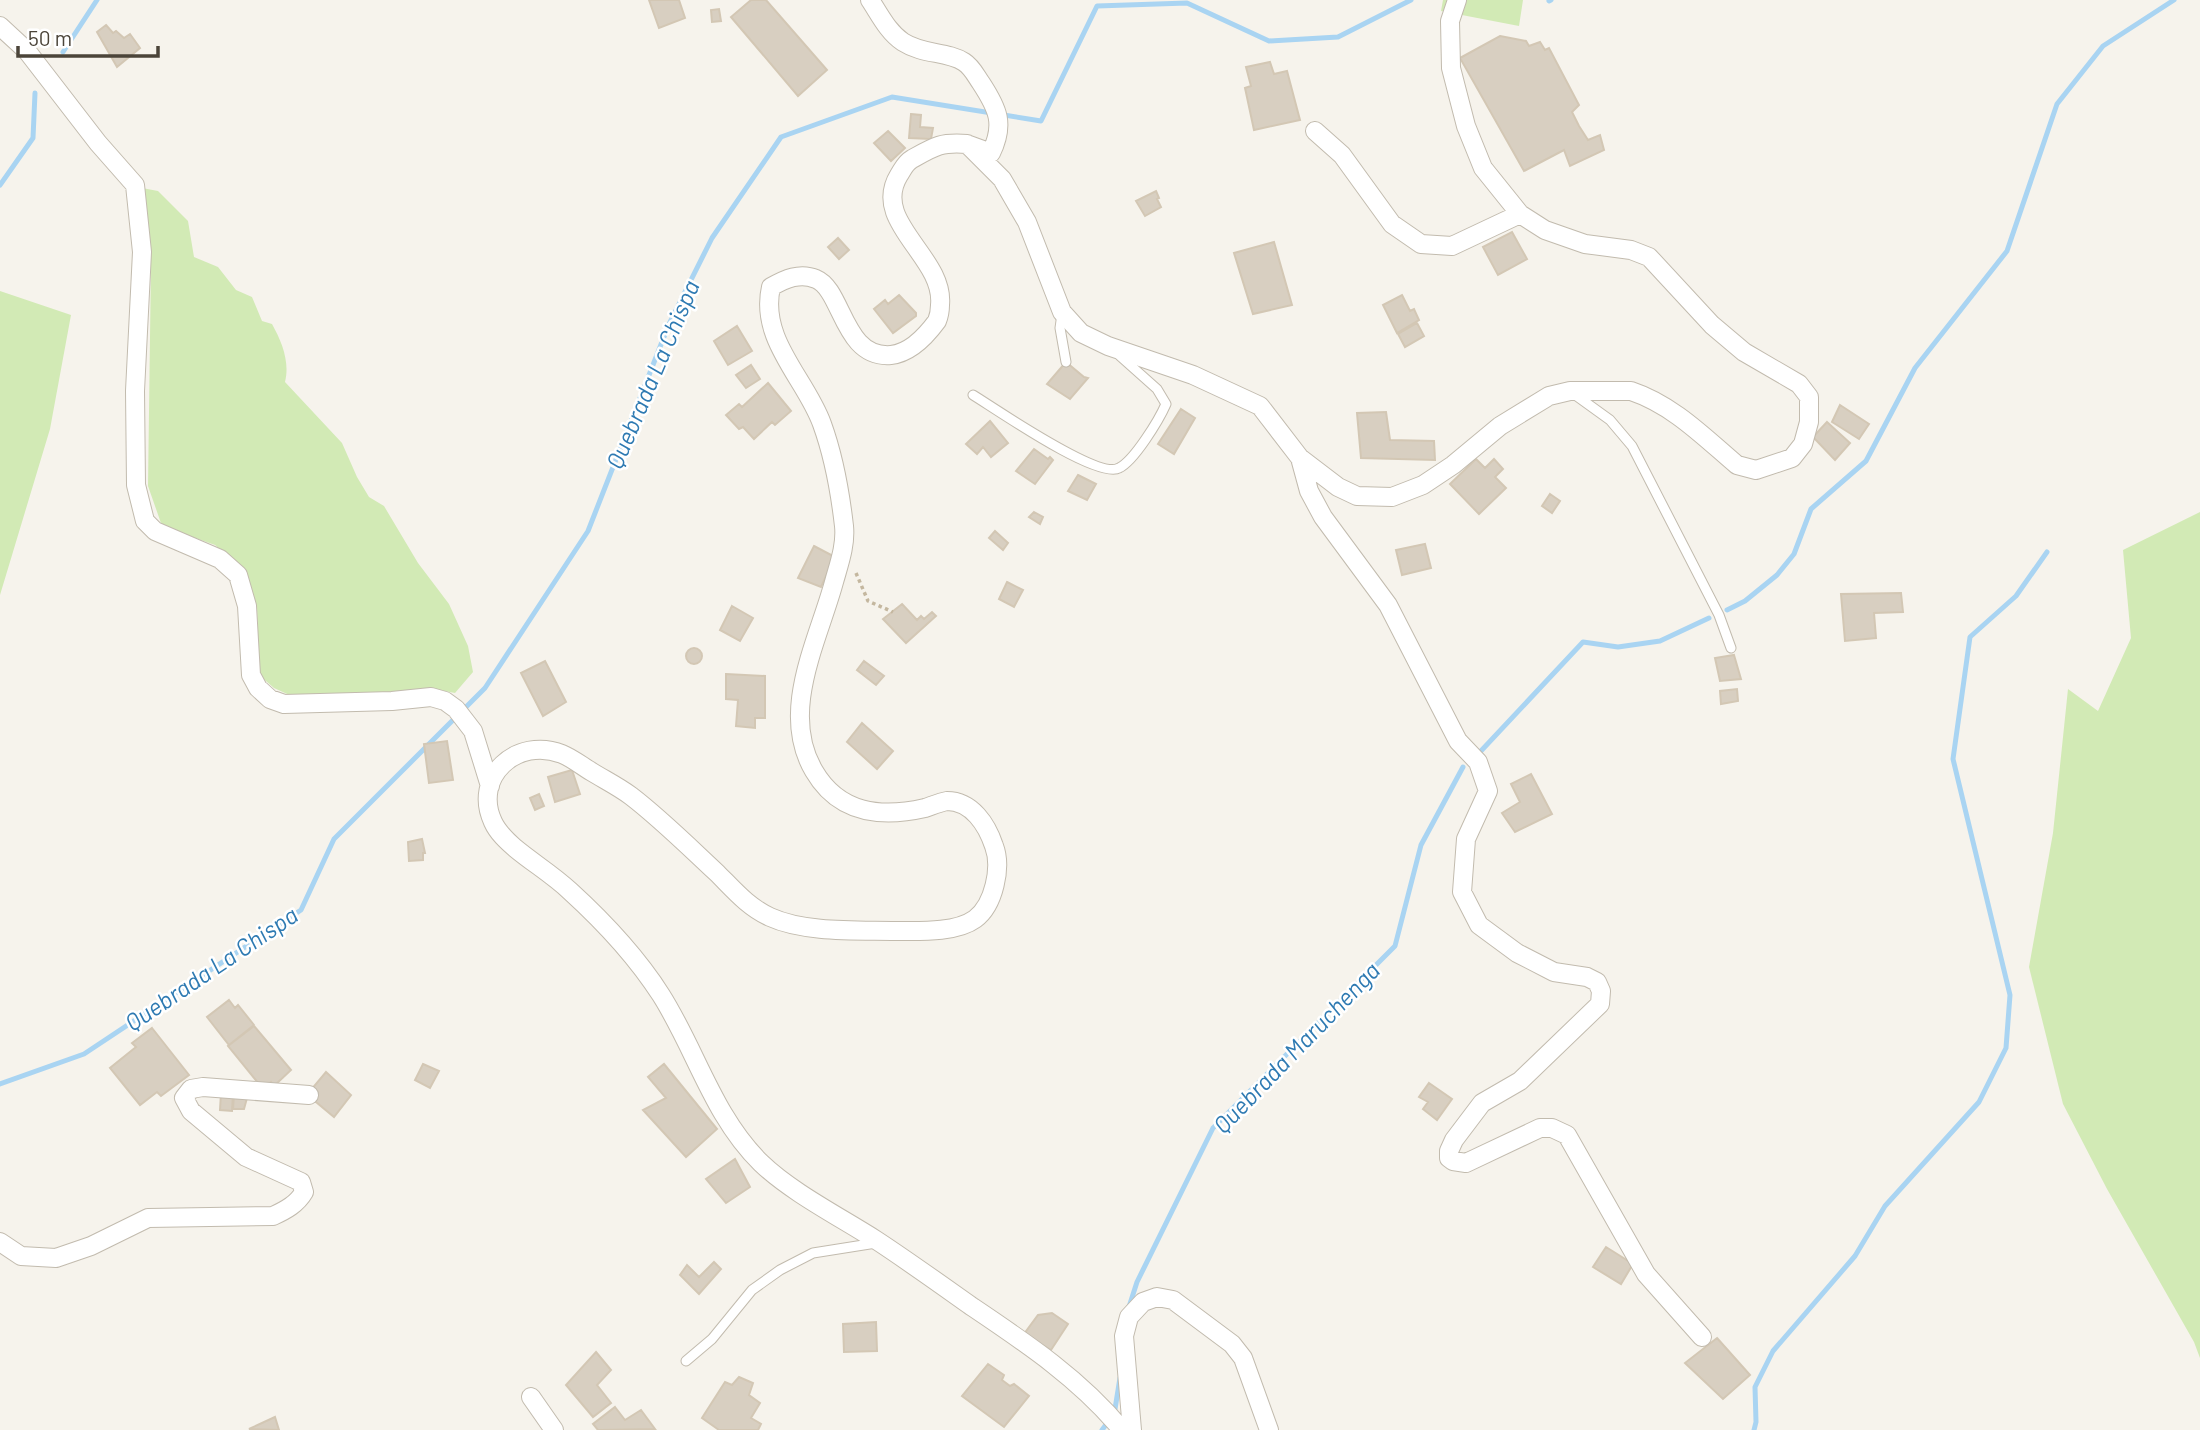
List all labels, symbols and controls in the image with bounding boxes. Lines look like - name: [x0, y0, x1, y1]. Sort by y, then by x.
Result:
- scale bar: [18, 14, 158, 58]
- text: 50 m: [28, 25, 72, 50]
- water label: Quebrada La Chispa: [599, 275, 705, 473]
- water label: Quebrada La Chispa: [119, 900, 303, 1036]
- water label: Quebrada Maruchenga: [1207, 955, 1385, 1139]

